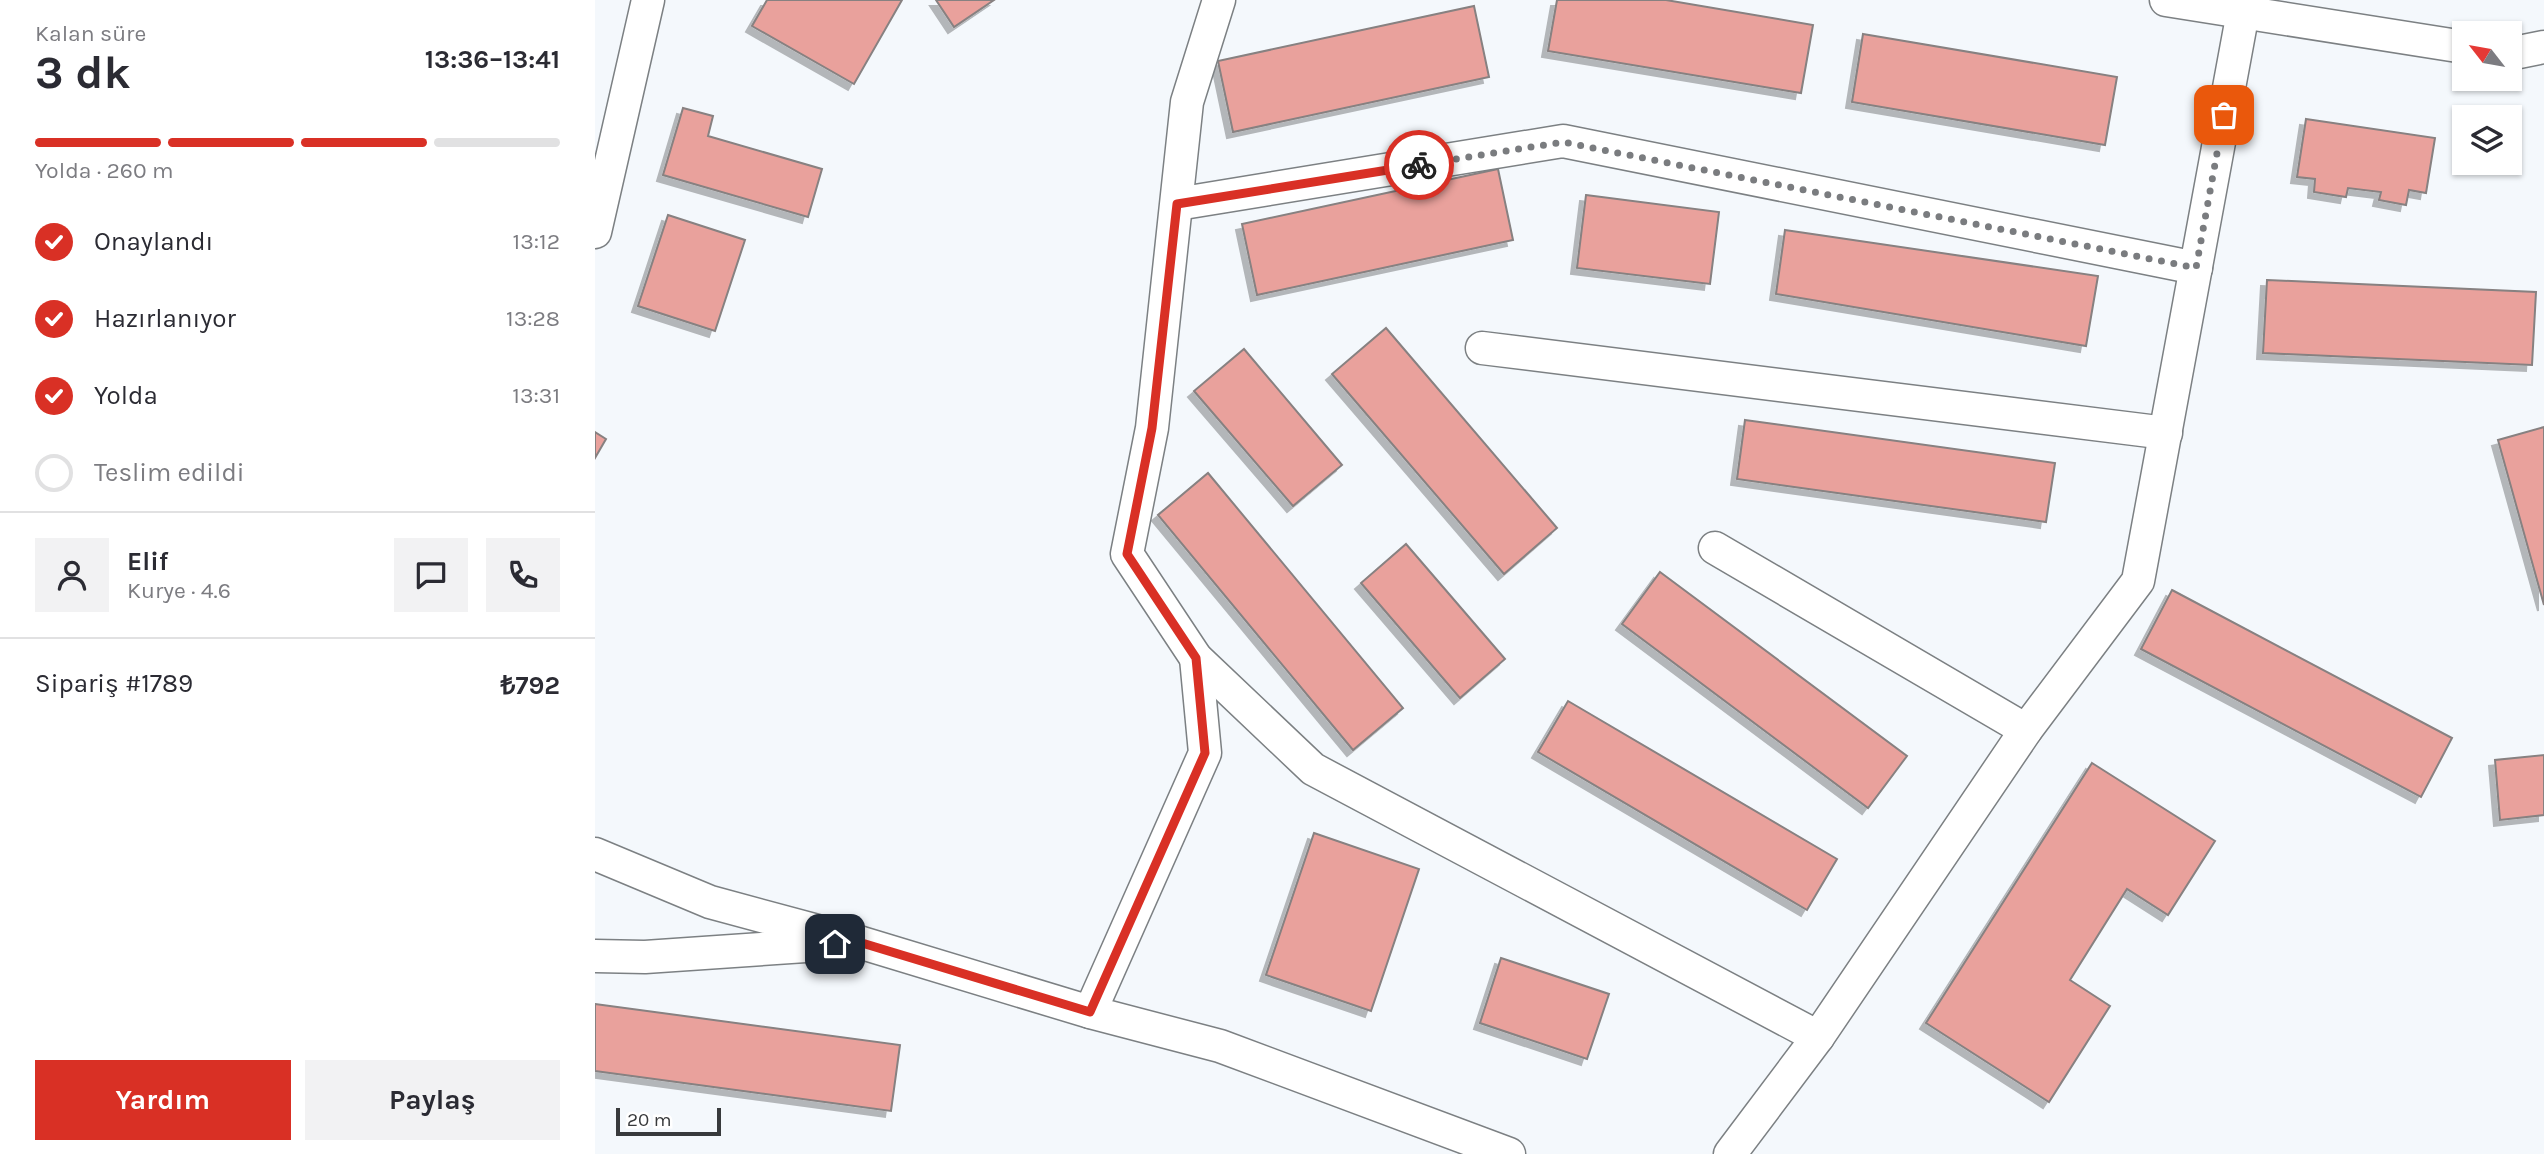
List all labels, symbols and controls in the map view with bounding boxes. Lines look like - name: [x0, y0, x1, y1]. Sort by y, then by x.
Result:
- text: Kalan süre: [35, 20, 146, 47]
- north arrow: [2452, 21, 2522, 91]
- map controls: [2452, 21, 2522, 175]
- text: 13:36–13:41: [425, 44, 560, 75]
- text: 3 dk: [35, 46, 131, 100]
- pin: [2194, 85, 2254, 145]
- icon: bag: [2205, 96, 2243, 134]
- button: layers: [2452, 105, 2522, 175]
- courier: [1384, 130, 1454, 200]
- icon: bike: [1400, 146, 1438, 184]
- text: Yolda · 260 m: [35, 157, 174, 184]
- icon: check: [35, 223, 73, 261]
- text: Onaylandı: [94, 226, 213, 257]
- text: 13:12: [513, 228, 560, 255]
- icon: check: [35, 300, 73, 338]
- text: Hazırlanıyor: [94, 303, 236, 334]
- text: 13:28: [506, 305, 560, 332]
- icon: check: [35, 377, 73, 415]
- text: Yolda: [94, 380, 158, 411]
- text: 13:31: [512, 382, 560, 409]
- text: Teslim edildi: [94, 457, 245, 488]
- button: person: [35, 538, 109, 612]
- button: chat: [394, 538, 468, 612]
- button: phone: [486, 538, 560, 612]
- text: Elif: [127, 546, 168, 577]
- text: Kurye · 4.6: [127, 577, 231, 604]
- text: Sipariş #1789: [35, 668, 193, 699]
- text: ₺792: [501, 670, 560, 701]
- pin: [805, 914, 865, 974]
- icon: home: [816, 925, 854, 963]
- button: Yardım: [35, 1060, 291, 1140]
- button: Paylaş: [305, 1060, 560, 1140]
- scale bar: [616, 1105, 721, 1137]
- text: 20 m: [627, 1109, 672, 1131]

